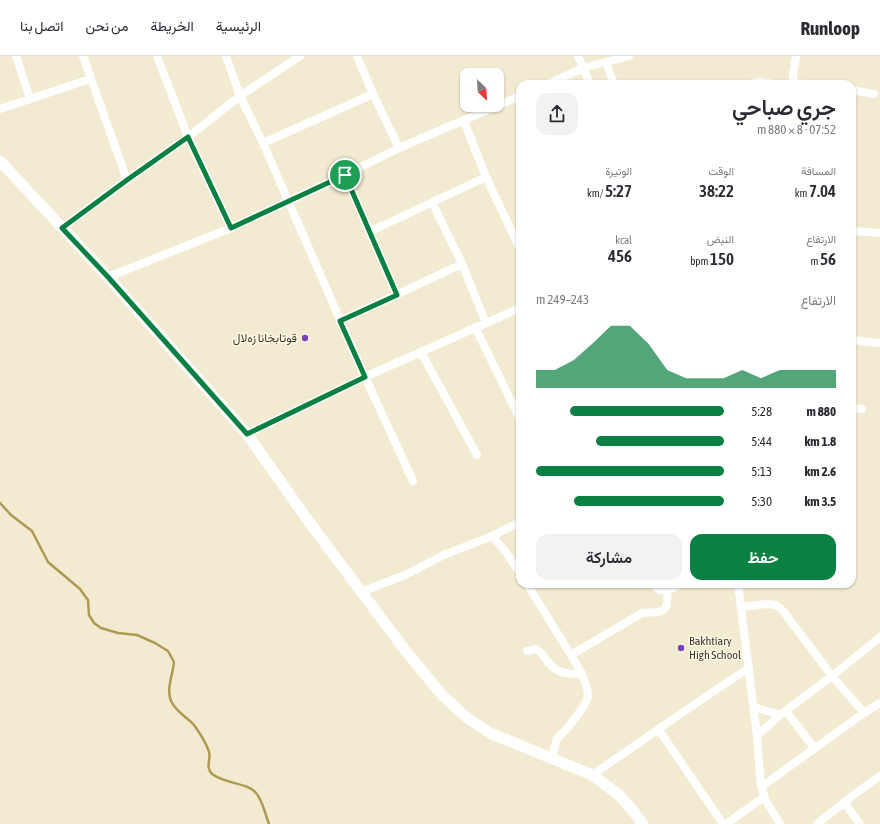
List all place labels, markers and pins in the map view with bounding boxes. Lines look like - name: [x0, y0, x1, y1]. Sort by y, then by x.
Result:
- pin: [328, 158, 362, 192]
- place label: قوتابخانا زەلال: [233, 331, 297, 346]
- marker: قوتابخانا زەلال: [300, 333, 310, 343]
- place label: Bakhtiary High School: [689, 634, 742, 662]
- marker: Bakhtiary High School: [676, 643, 686, 653]

